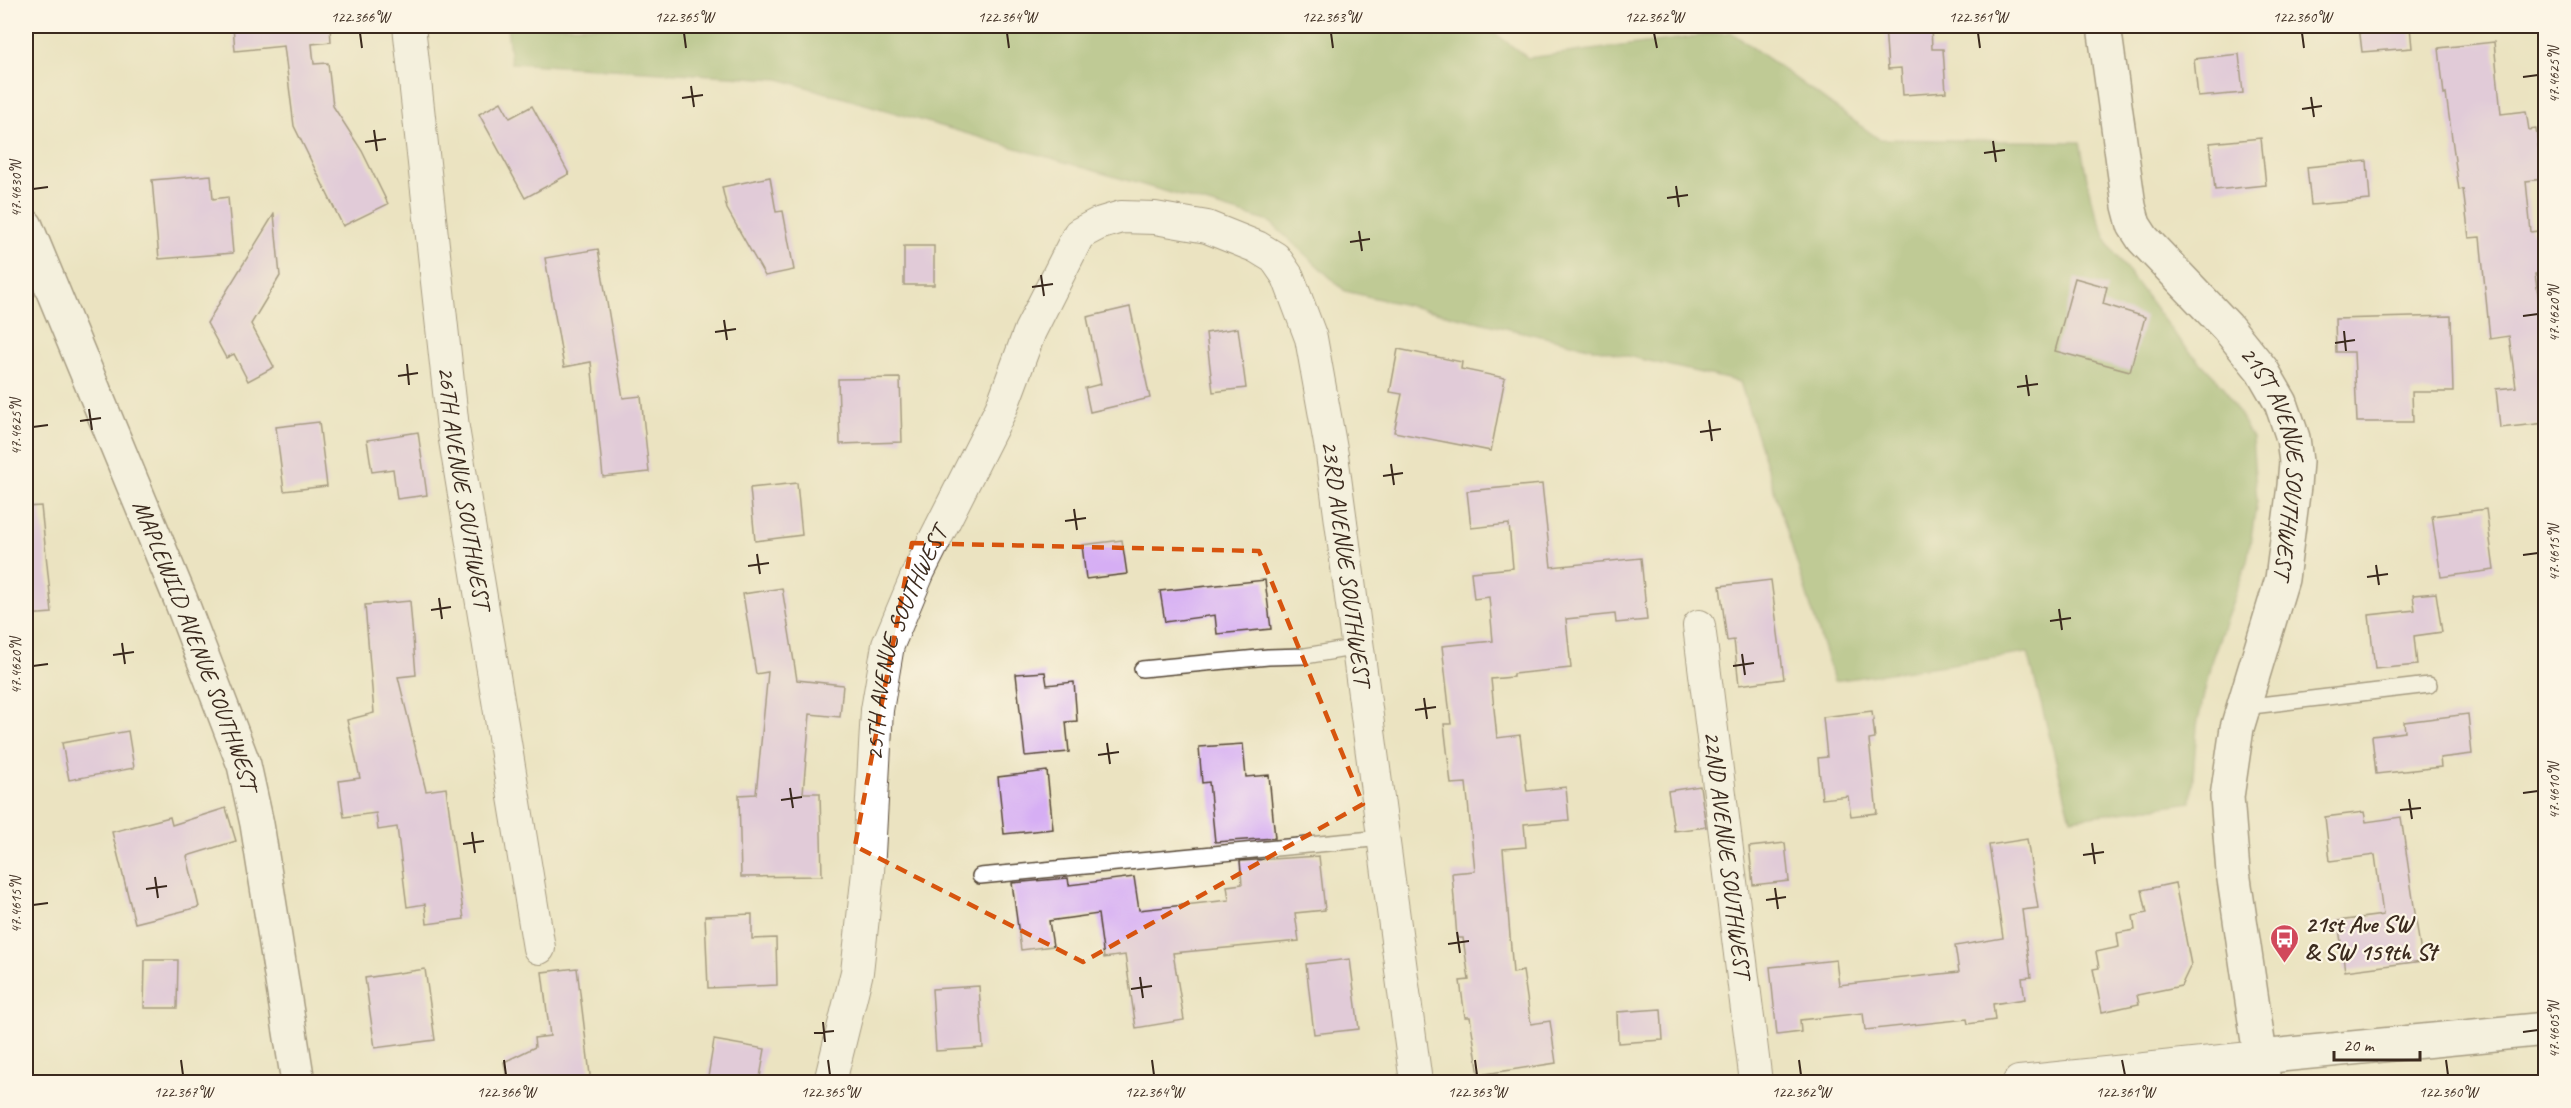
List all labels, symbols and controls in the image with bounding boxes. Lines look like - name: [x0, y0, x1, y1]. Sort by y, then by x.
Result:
- text: 122.366°W: [331, 8, 392, 27]
- text: 122.365°W: [655, 8, 716, 27]
- text: 122.364°W: [978, 8, 1039, 27]
- text: 122.363°W: [1302, 8, 1363, 27]
- text: 122.362°W: [1625, 8, 1686, 27]
- text: 122.361°W: [1949, 8, 2010, 27]
- text: 122.360°W: [2273, 8, 2334, 27]
- text: 47.4625°N: [2545, 44, 2564, 103]
- text: 47.4630°N: [7, 158, 26, 217]
- text: 47.4620°N: [2545, 283, 2564, 342]
- street label: 21ST AVENUE SOUTHWEST: [2234, 340, 2311, 585]
- street label: 26TH AVENUE SOUTHWEST: [431, 365, 498, 616]
- text: 47.4625°N: [7, 396, 26, 455]
- street label: 23RD AVENUE SOUTHWEST: [1315, 438, 1378, 692]
- street label: MAPLEWILD AVENUE SOUTHWEST: [126, 495, 265, 798]
- street label: 25TH AVENUE SOUTHWEST: [859, 517, 956, 761]
- text: 47.4615°N: [2545, 522, 2564, 581]
- text: 47.4620°N: [7, 635, 26, 694]
- street label: 22ND AVENUE SOUTHWEST: [1697, 729, 1758, 984]
- text: 47.4610°N: [2545, 760, 2564, 819]
- text: 47.4615°N: [7, 874, 26, 933]
- place label: 21st Ave SW & SW 159th St: [2305, 909, 2440, 967]
- bus stop icon: 21st Ave SW & SW 159th St: [2268, 922, 2300, 964]
- text: 47.4605°N: [2545, 999, 2564, 1058]
- scale bar: [2334, 1024, 2420, 1062]
- text: 20 m: [2343, 1034, 2376, 1056]
- text: 122.367°W: [154, 1083, 215, 1102]
- text: 122.366°W: [477, 1083, 538, 1102]
- text: 122.365°W: [801, 1083, 862, 1102]
- text: 122.364°W: [1125, 1083, 1186, 1102]
- text: 122.363°W: [1448, 1083, 1509, 1102]
- text: 122.362°W: [1772, 1083, 1833, 1102]
- text: 122.361°W: [2096, 1083, 2157, 1102]
- text: 122.360°W: [2419, 1083, 2480, 1102]

